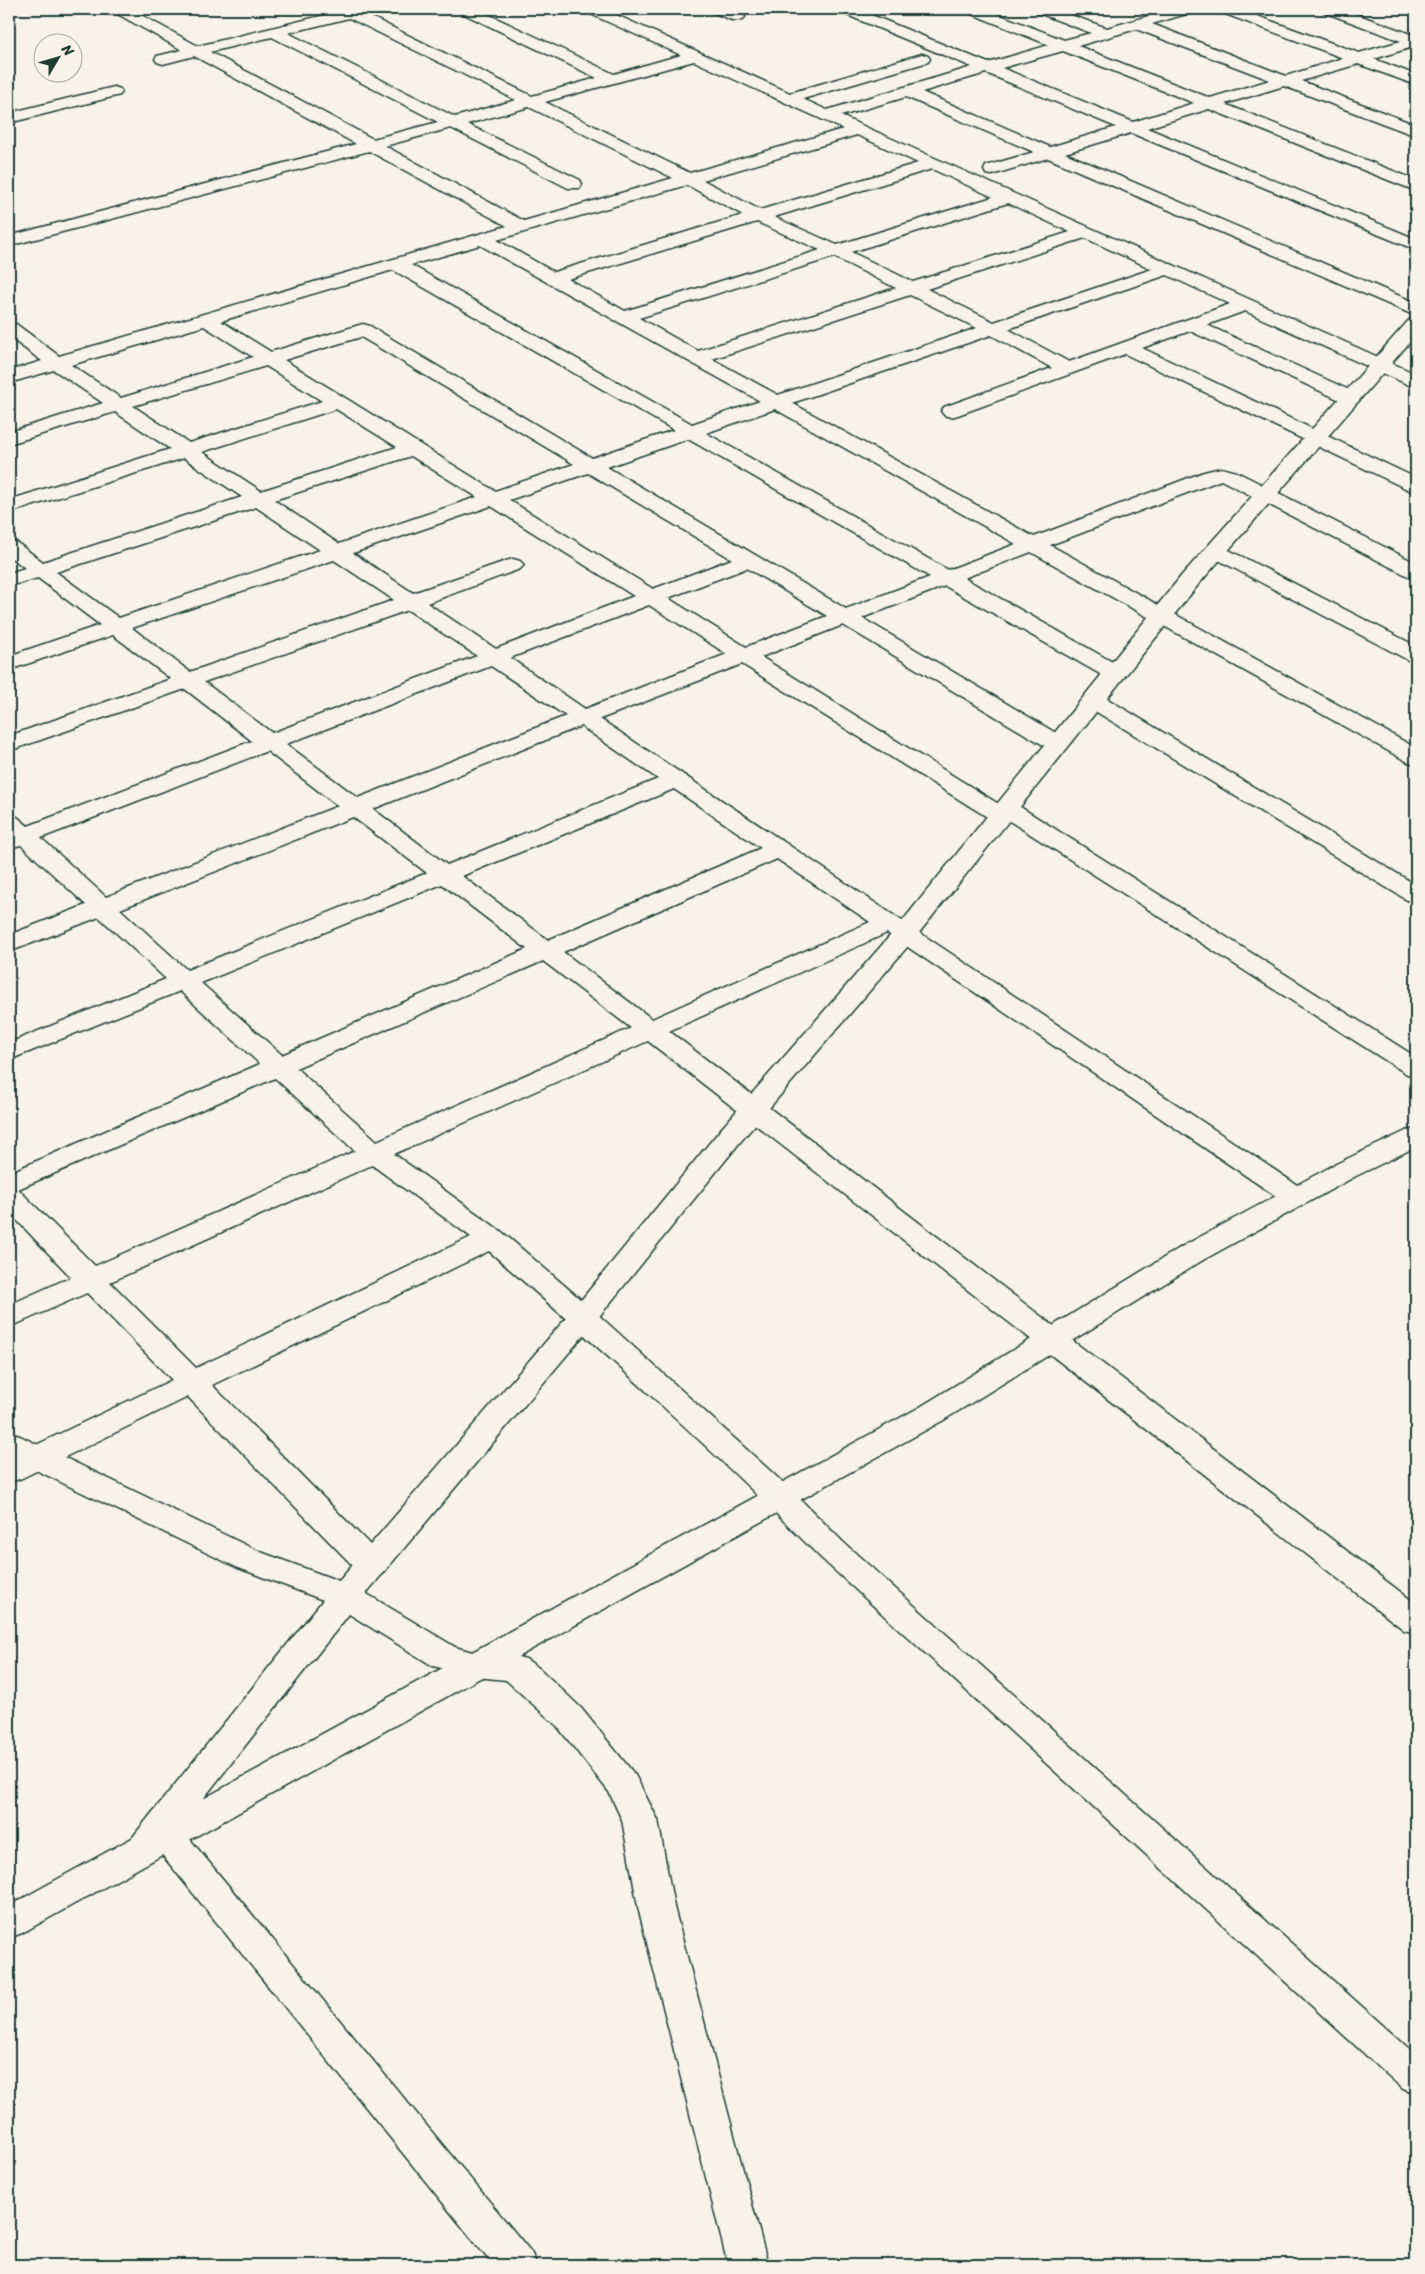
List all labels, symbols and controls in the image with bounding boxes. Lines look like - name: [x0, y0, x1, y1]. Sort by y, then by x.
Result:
- north arrow: [32, 32, 82, 82]
- text: N: [54, 38, 81, 62]

